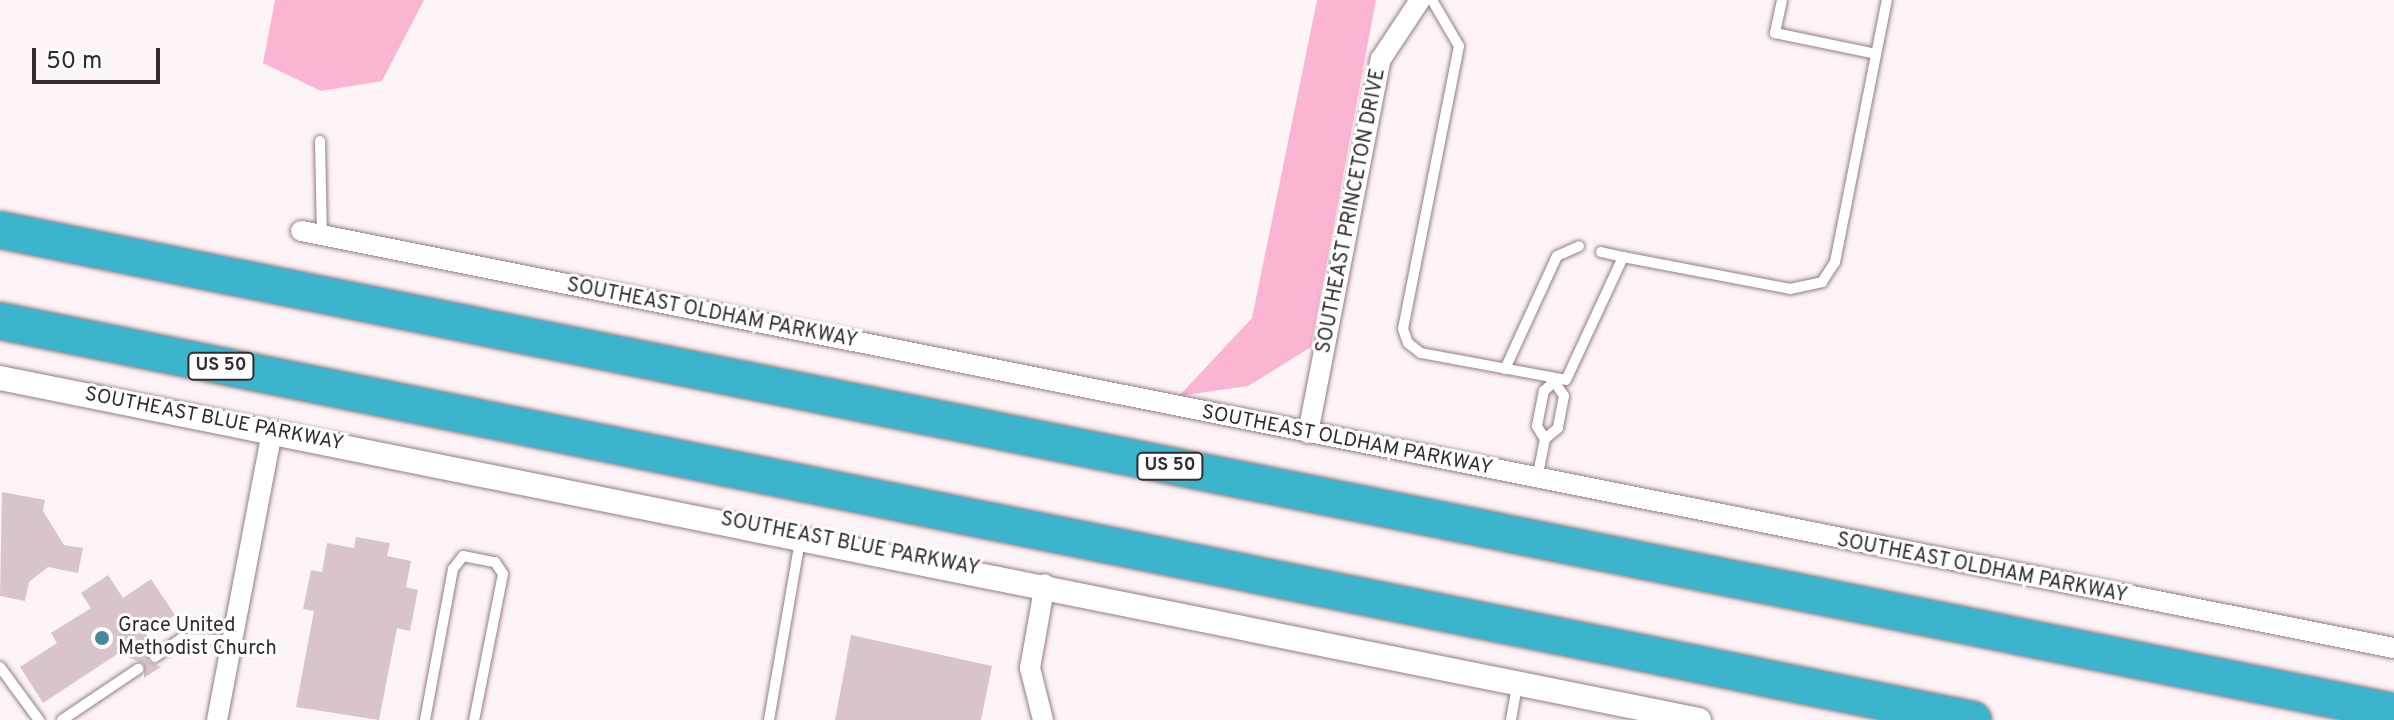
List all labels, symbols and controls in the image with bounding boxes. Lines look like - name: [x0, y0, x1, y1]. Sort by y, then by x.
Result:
- scale bar: [36, 32, 164, 82]
- text: 50 m: [46, 47, 102, 77]
- street label: SOUTHEAST PRINCETON DRIVE: [1312, 66, 1392, 356]
- street label: SOUTHEAST OLDHAM PARKWAY: [564, 274, 860, 354]
- road number: US 50: [187, 352, 255, 380]
- street label: SOUTHEAST BLUE PARKWAY: [82, 383, 346, 457]
- street label: SOUTHEAST OLDHAM PARKWAY: [1199, 401, 1495, 481]
- road number: US 50: [1136, 452, 1204, 480]
- street label: SOUTHEAST BLUE PARKWAY: [718, 508, 982, 582]
- street label: SOUTHEAST OLDHAM PARKWAY: [1834, 529, 2130, 609]
- place label: Grace United Methodist Church: [118, 614, 277, 661]
- marker: Grace United Methodist Church: [93, 629, 111, 647]

